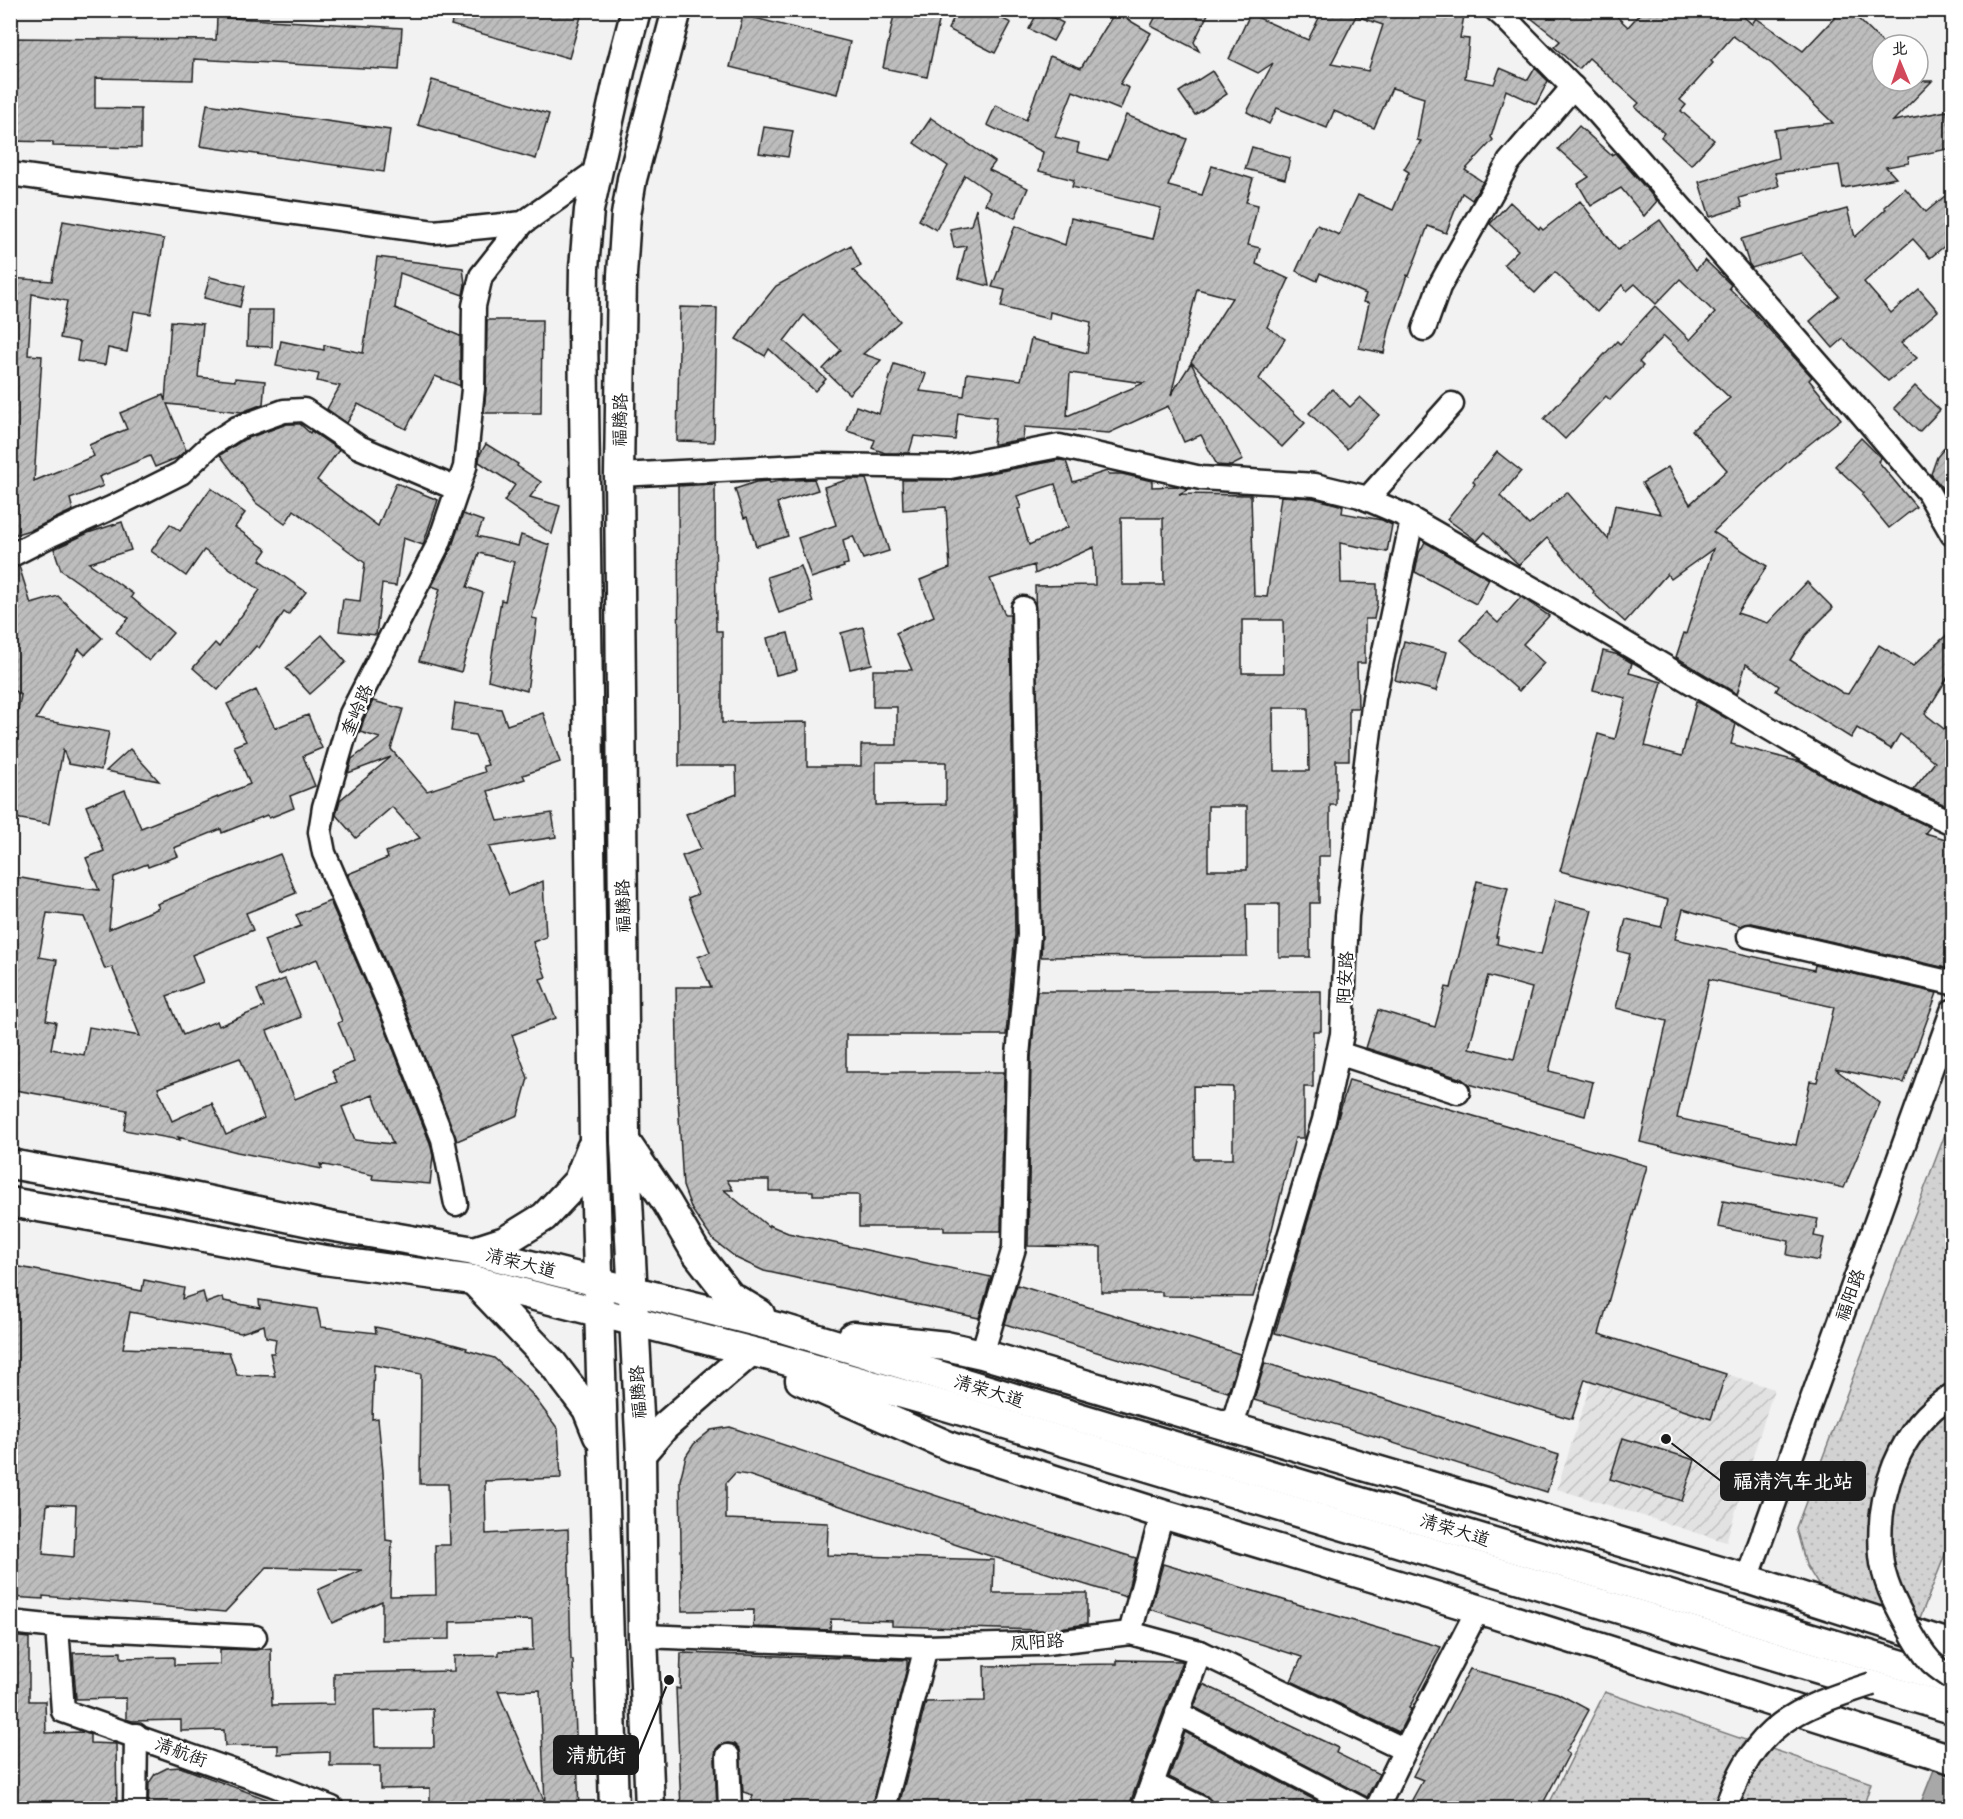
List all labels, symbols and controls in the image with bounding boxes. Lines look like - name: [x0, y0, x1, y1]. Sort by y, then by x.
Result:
- north arrow: [1870, 33, 1930, 93]
- text: 北: [1891, 39, 1908, 58]
- street label: 福腾路: [609, 393, 631, 447]
- street label: 奎岭路: [336, 681, 378, 739]
- street label: 福腾路: [612, 879, 634, 933]
- street label: 阳安路: [1333, 950, 1357, 1006]
- street label: 清荣大道: [483, 1244, 559, 1282]
- street label: 福阳路: [1830, 1266, 1870, 1324]
- street label: 福腾路: [626, 1364, 650, 1420]
- street label: 清荣大道: [951, 1370, 1027, 1412]
- callout: 福清汽车北站: [1721, 1462, 1865, 1500]
- text: 福清汽车北站: [1733, 1469, 1853, 1493]
- street label: 清荣大道: [1417, 1509, 1493, 1551]
- street label: 凤阳路: [1009, 1629, 1065, 1655]
- street label: 清航街: [152, 1732, 210, 1772]
- callout: 清航街: [554, 1736, 638, 1774]
- text: 清航街: [566, 1743, 626, 1767]

